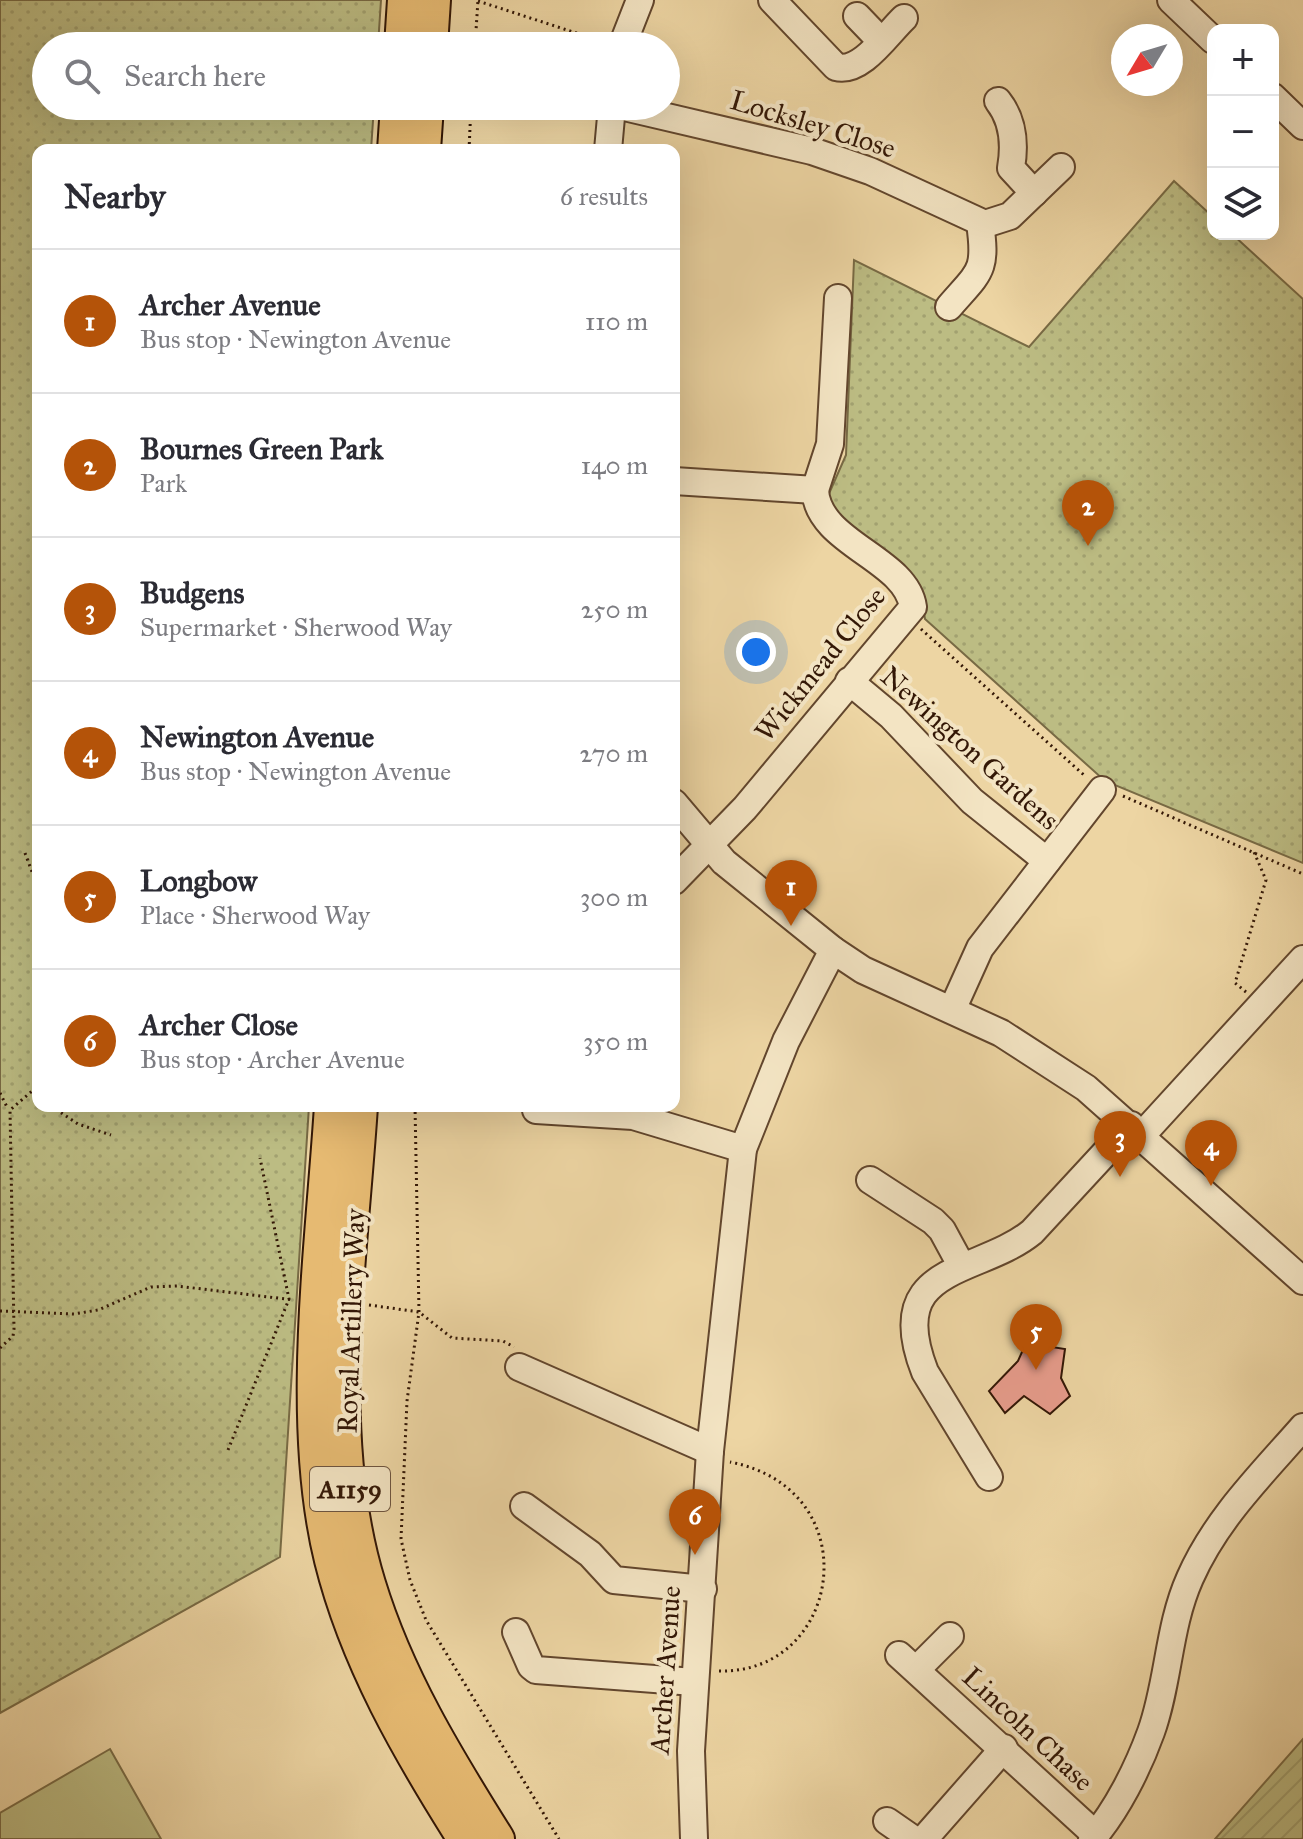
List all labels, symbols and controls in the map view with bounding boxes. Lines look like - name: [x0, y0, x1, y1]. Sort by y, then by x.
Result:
- north arrow: [1111, 24, 1183, 96]
- map controls: [1207, 24, 1279, 240]
- button: +: [1207, 24, 1279, 96]
- search box: [32, 32, 680, 120]
- icon: search: [60, 54, 104, 98]
- text: Search here: [124, 58, 266, 94]
- street label: Locksley Close: [726, 82, 900, 166]
- button: −: [1207, 96, 1279, 168]
- button: layers: [1207, 168, 1279, 240]
- text: Nearby: [64, 176, 166, 217]
- text: 6 results: [560, 180, 648, 212]
- text: Archer Avenue: [140, 287, 321, 323]
- text: 1: [85, 305, 95, 337]
- text: 110 m: [585, 305, 648, 337]
- text: Bus stop · Newington Avenue: [140, 323, 451, 355]
- text: Bournes Green Park: [140, 431, 383, 467]
- text: 2: [84, 449, 96, 481]
- text: 140 m: [581, 449, 648, 481]
- text: Park: [140, 467, 187, 499]
- pin: 2: [1062, 480, 1114, 546]
- text: Budgens: [140, 575, 245, 611]
- street label: Wickmead Close: [747, 580, 893, 748]
- text: 3: [85, 593, 95, 625]
- text: 250 m: [581, 593, 648, 625]
- text: Supermarket · Sherwood Way: [140, 611, 452, 643]
- your location: [736, 632, 776, 672]
- street label: Newington Gardens: [873, 659, 1067, 837]
- text: Newington Avenue: [140, 719, 374, 755]
- text: 4: [83, 737, 97, 769]
- text: 270 m: [579, 737, 648, 769]
- text: Bus stop · Newington Avenue: [140, 755, 451, 787]
- pin: 1: [765, 860, 817, 926]
- text: Longbow: [140, 863, 257, 899]
- text: 5: [84, 881, 96, 913]
- text: 300 m: [580, 881, 648, 913]
- text: Place · Sherwood Way: [140, 899, 370, 931]
- text: Archer Close: [140, 1007, 298, 1043]
- text: 6: [83, 1025, 97, 1057]
- text: 350 m: [583, 1025, 648, 1057]
- text: Bus stop · Archer Avenue: [140, 1043, 405, 1075]
- pin: 3: [1094, 1111, 1146, 1177]
- pin: 4: [1185, 1120, 1237, 1186]
- street label: Royal Artillery Way: [330, 1207, 372, 1434]
- pin: 5: [1010, 1304, 1062, 1370]
- road number: A1159: [310, 1467, 390, 1511]
- pin: 6: [669, 1489, 721, 1555]
- street label: Archer Avenue: [642, 1585, 688, 1756]
- street label: Lincoln Chase: [955, 1659, 1101, 1799]

